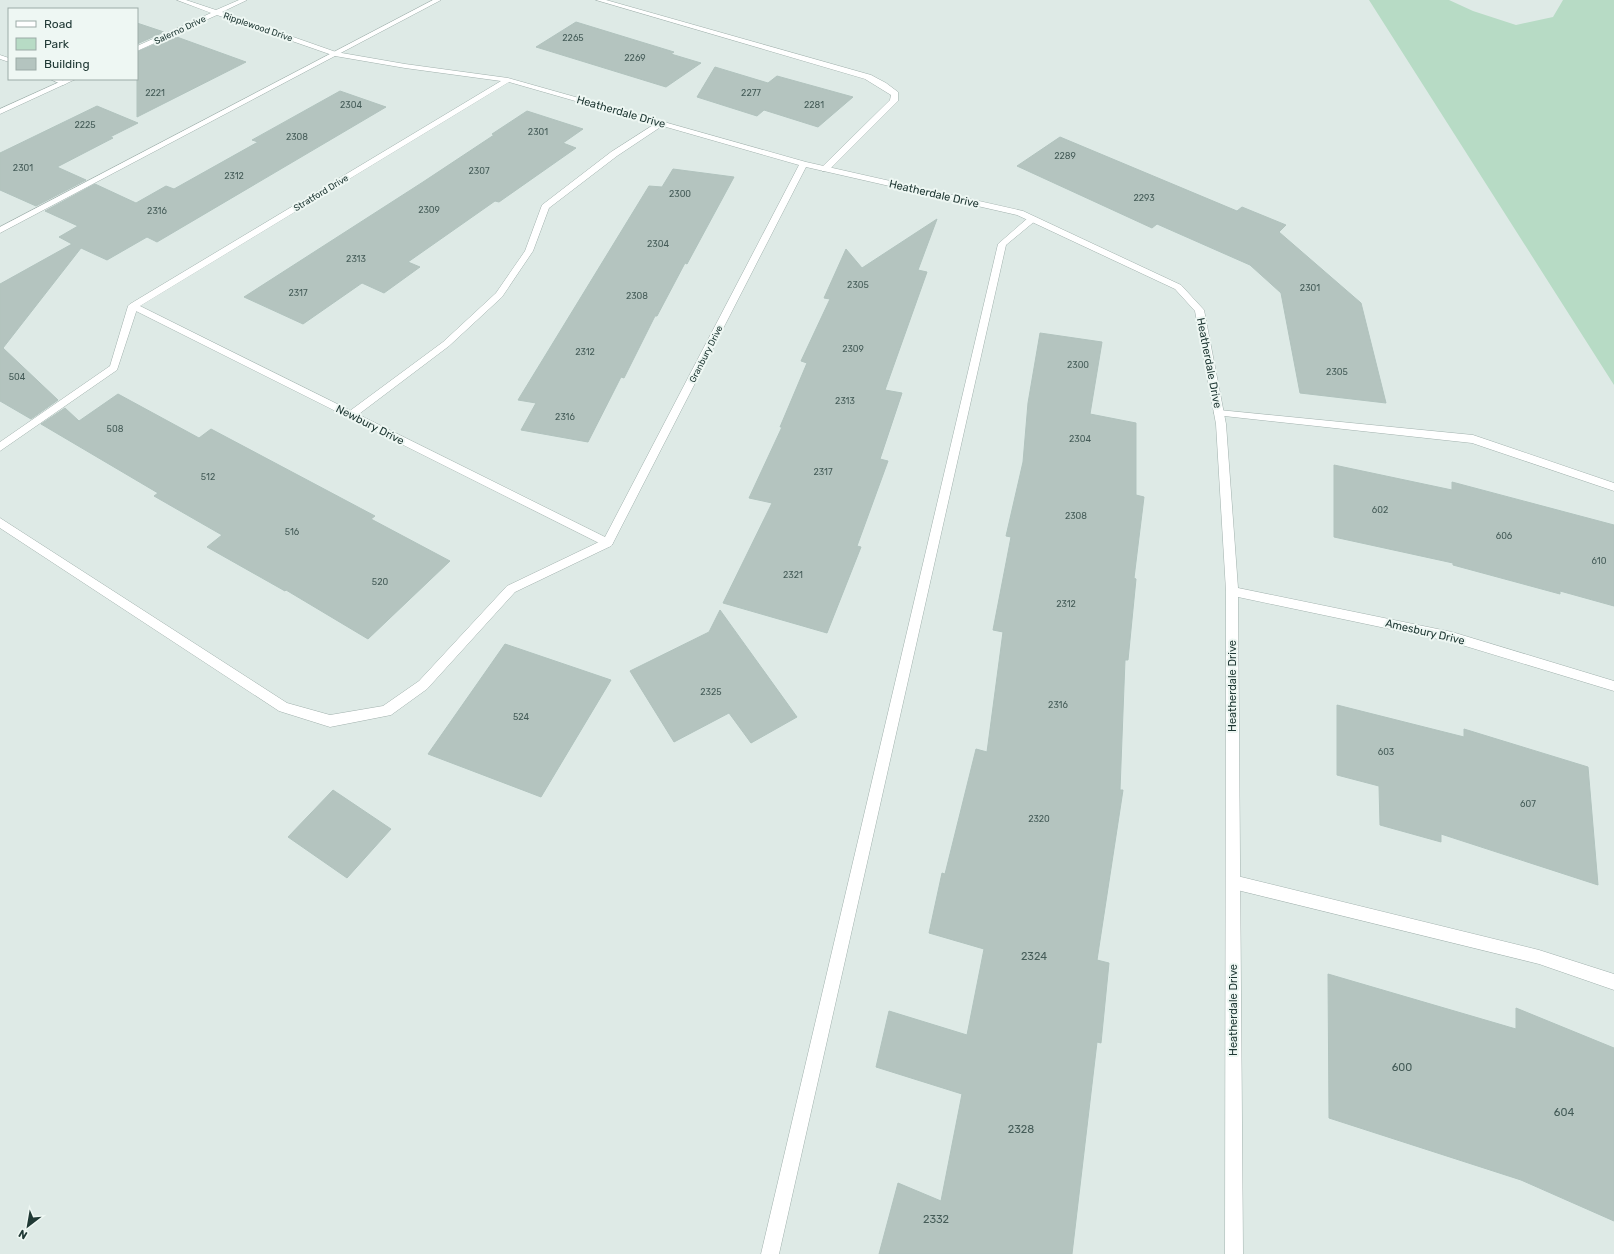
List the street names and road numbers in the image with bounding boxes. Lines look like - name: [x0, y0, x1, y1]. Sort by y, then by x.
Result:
- street label: Ripplewood Drive: [222, 10, 294, 44]
- street label: Salerno Drive: [153, 14, 207, 46]
- street label: Heatherdale Drive: [575, 93, 667, 131]
- street label: Stratford Drive: [292, 173, 350, 213]
- street label: Heatherdale Drive: [888, 177, 980, 211]
- street label: Heatherdale Drive: [1194, 317, 1224, 409]
- street label: Granbury Drive: [687, 324, 725, 384]
- street label: Newbury Drive: [334, 402, 406, 448]
- street label: Amesbury Drive: [1384, 617, 1466, 647]
- street label: Heatherdale Drive: [1226, 640, 1239, 732]
- street label: Heatherdale Drive: [1227, 964, 1240, 1056]

